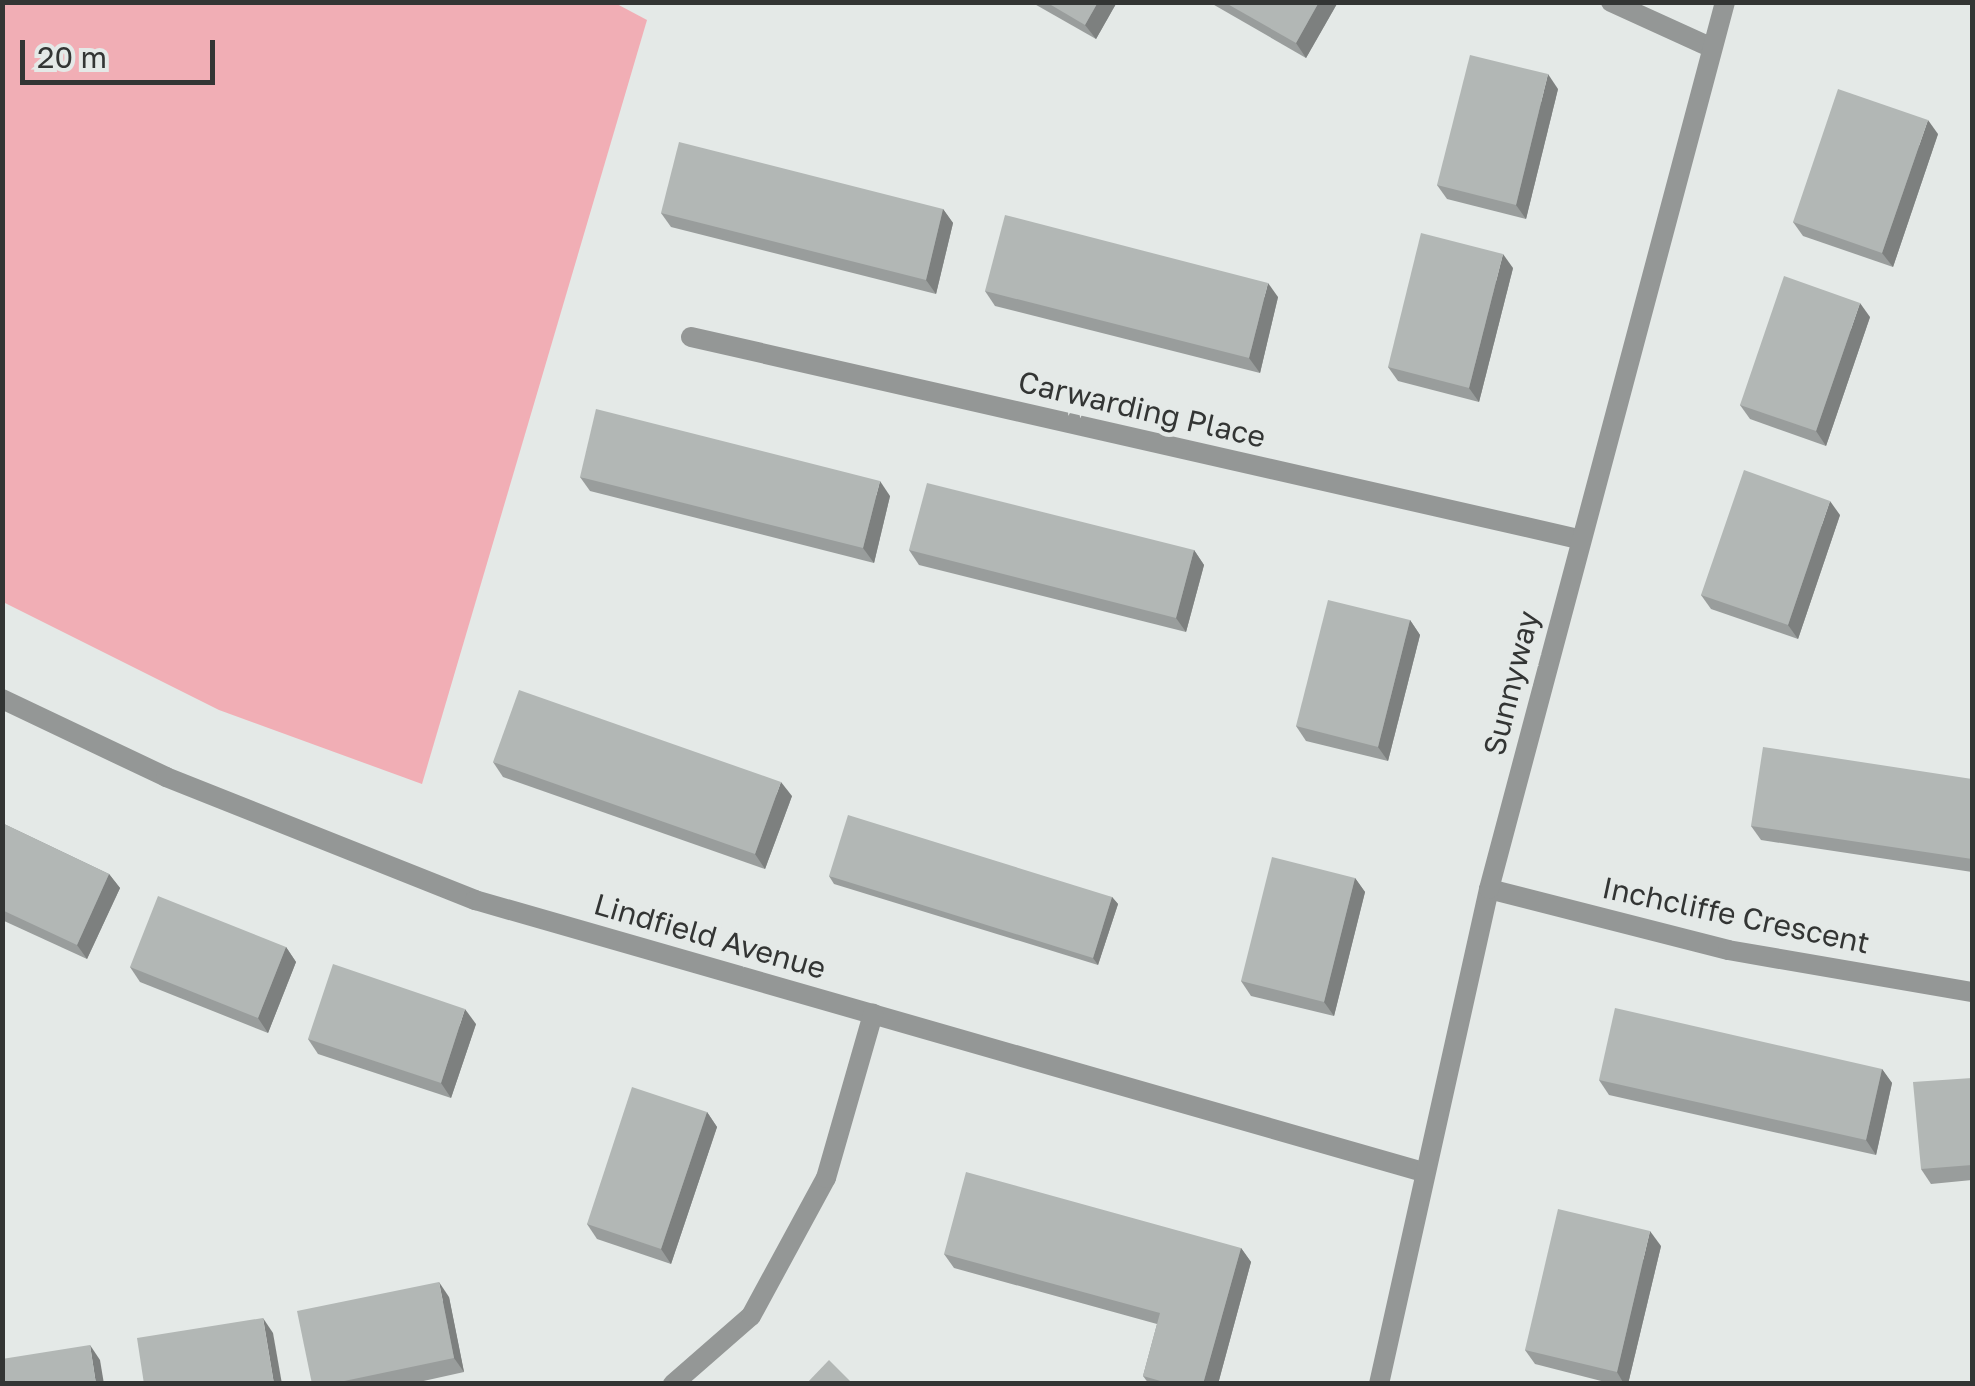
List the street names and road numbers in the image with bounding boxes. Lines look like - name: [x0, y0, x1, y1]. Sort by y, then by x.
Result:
- street label: Carwarding Place: [1015, 363, 1269, 455]
- street label: Sunnyway: [1476, 607, 1546, 759]
- street label: Inchcliffe Crescent: [1599, 869, 1873, 961]
- street label: Lindfield Avenue: [590, 886, 830, 986]

